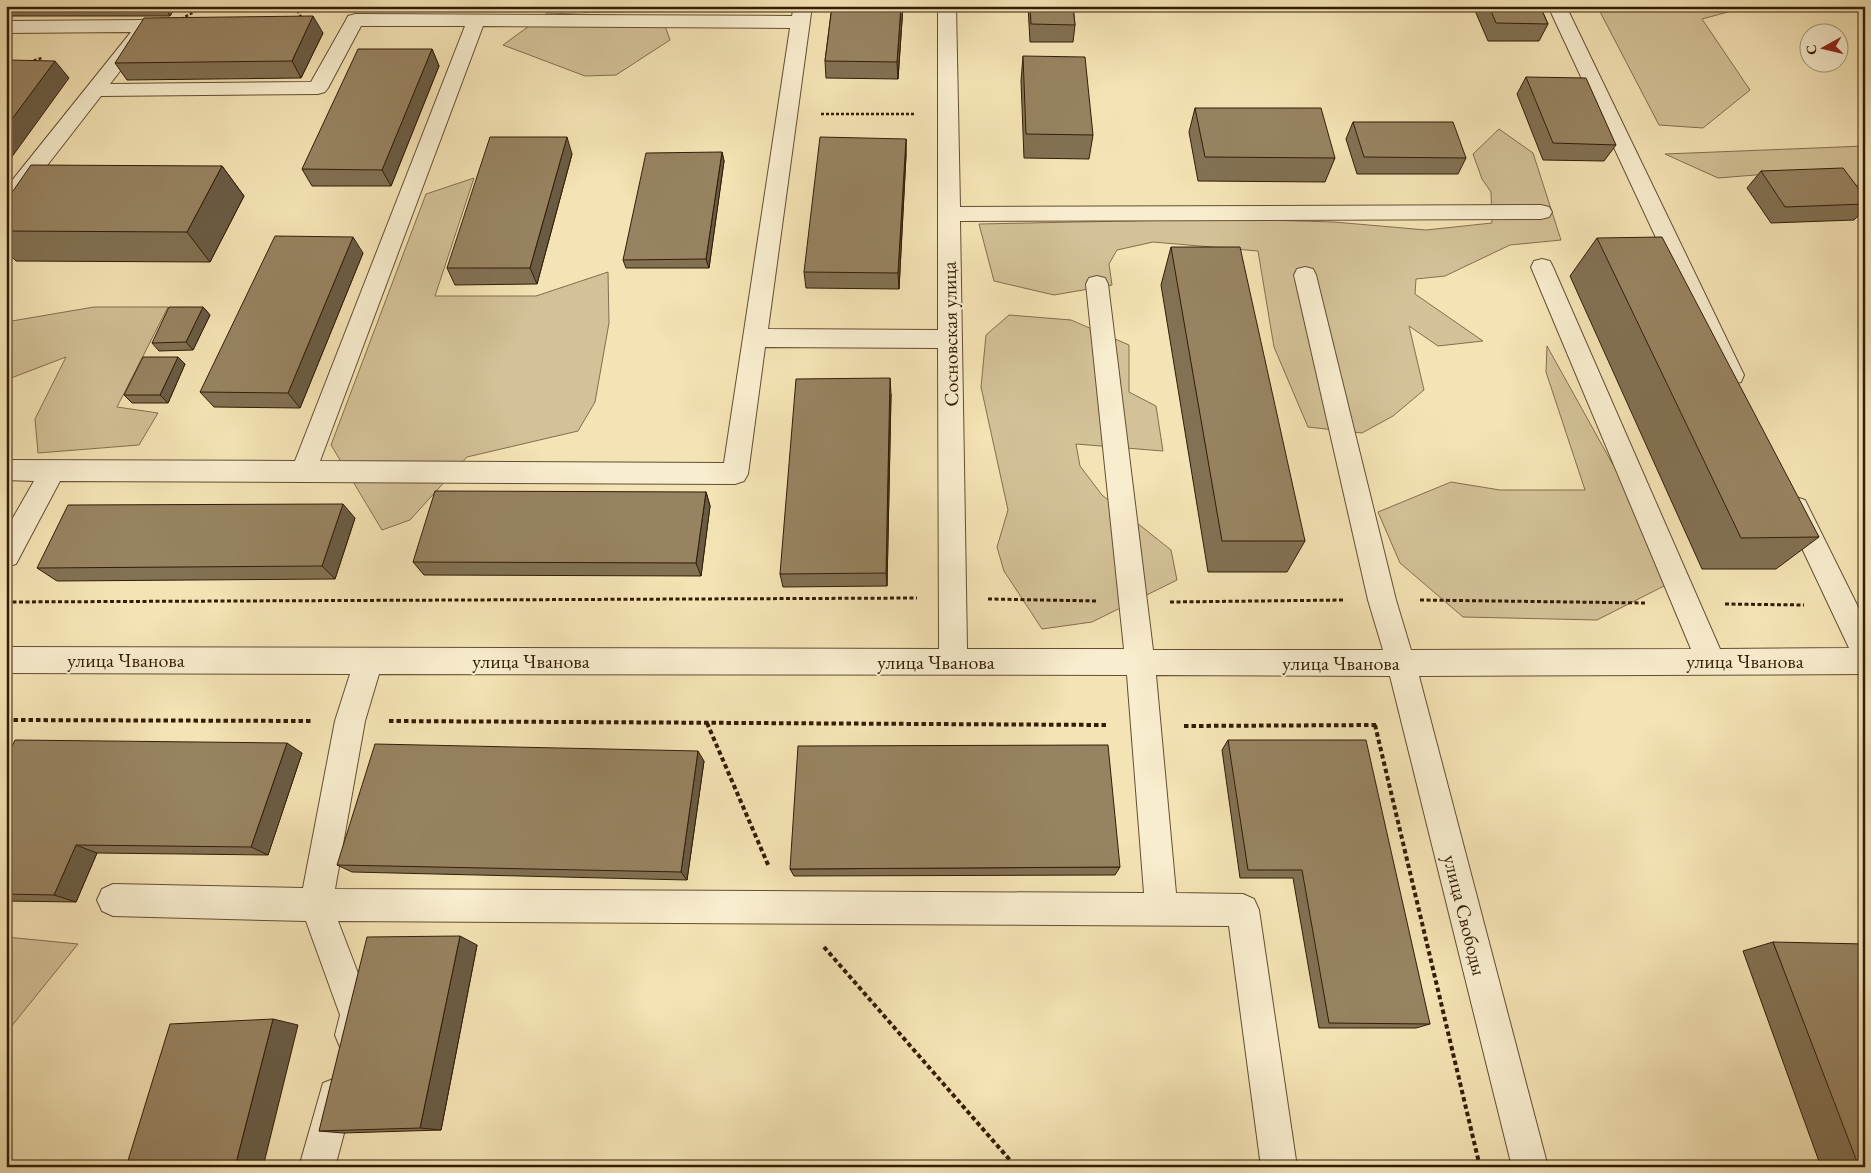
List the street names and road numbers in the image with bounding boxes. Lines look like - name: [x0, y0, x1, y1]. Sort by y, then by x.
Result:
- street label: Сосновская улица: [936, 261, 964, 407]
- street label: улица Чванова: [67, 647, 185, 673]
- street label: улица Чванова: [472, 648, 590, 674]
- street label: улица Чванова: [1686, 648, 1804, 674]
- street label: улица Чванова: [877, 649, 995, 675]
- street label: улица Чванова: [1282, 650, 1400, 676]
- street label: улица Свободы: [1437, 852, 1493, 978]

